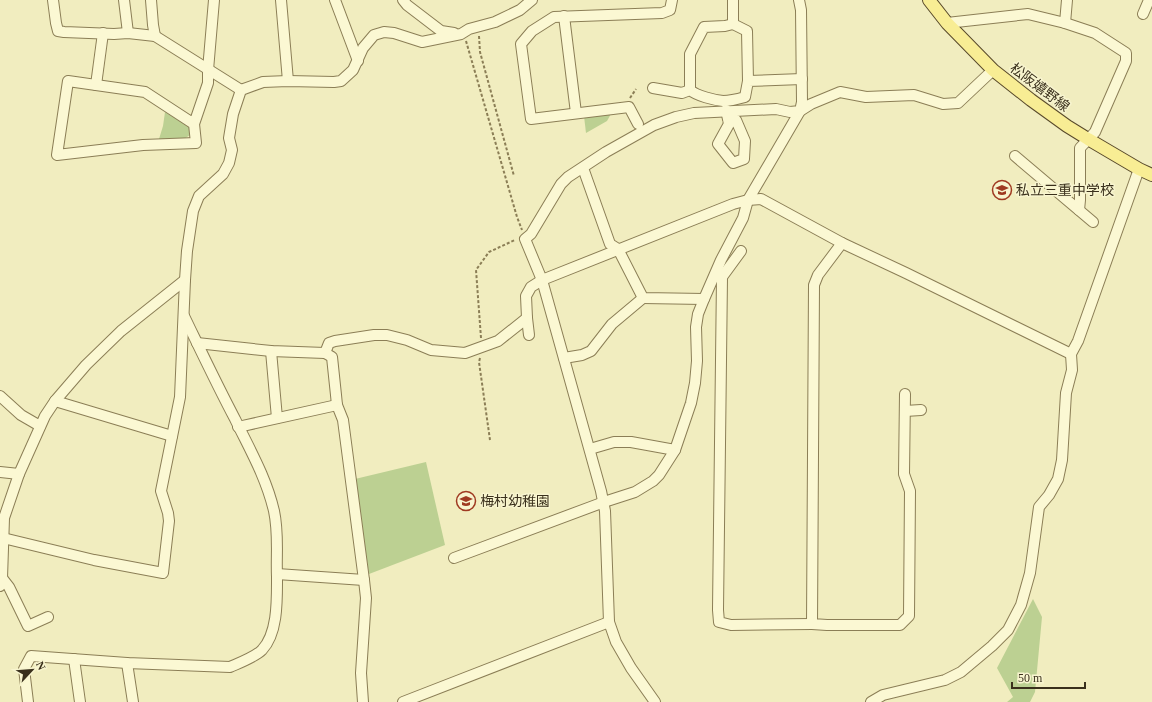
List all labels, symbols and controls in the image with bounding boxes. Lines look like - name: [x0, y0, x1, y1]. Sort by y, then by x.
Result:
- street label: 松阪嬉野線: [1007, 60, 1072, 114]
- school or university icon: 私立三重中学校: [991, 179, 1013, 201]
- place label: 私立三重中学校: [1016, 183, 1114, 198]
- school or university icon: 梅村幼稚園: [455, 490, 477, 512]
- place label: 梅村幼稚園: [480, 493, 550, 509]
- north arrow: [12, 650, 52, 690]
- text: N: [34, 659, 48, 672]
- scale bar: [1012, 664, 1085, 690]
- text: 50 m: [1018, 671, 1043, 685]

